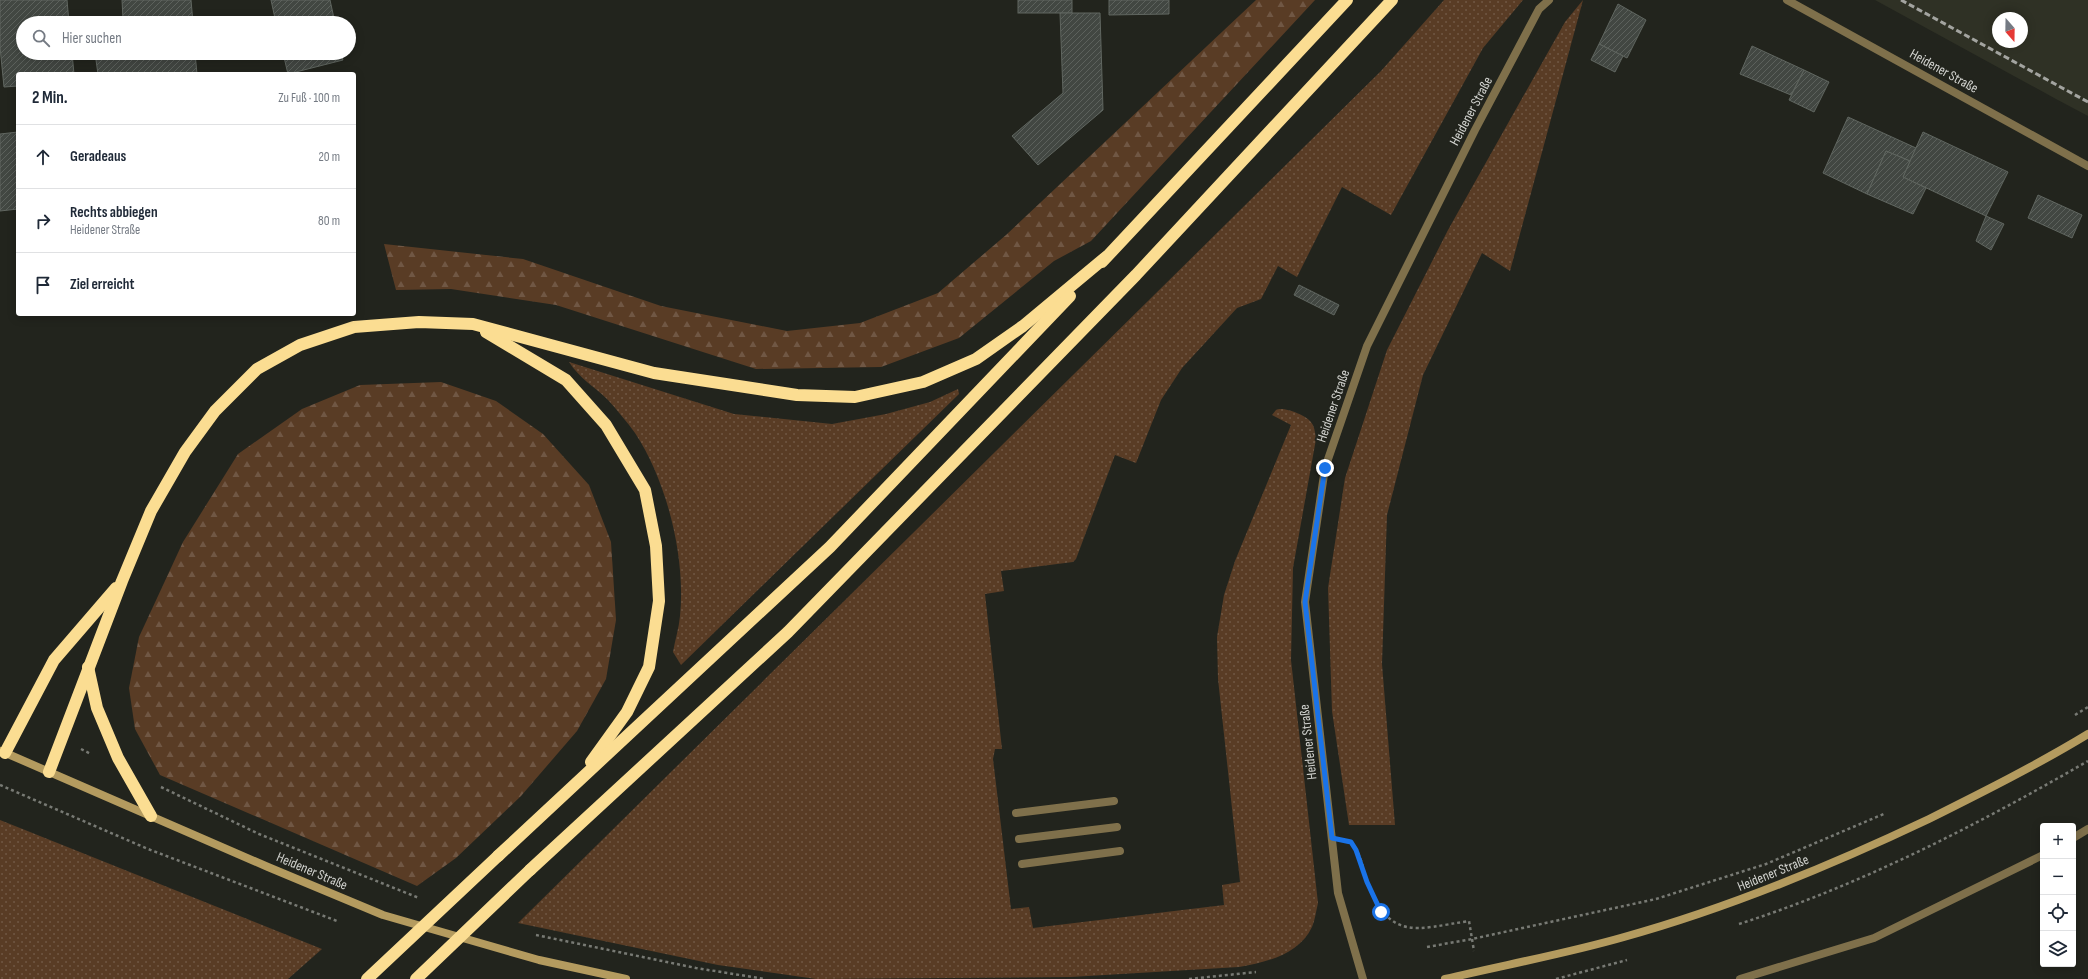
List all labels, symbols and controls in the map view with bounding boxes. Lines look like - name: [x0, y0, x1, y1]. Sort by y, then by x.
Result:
- north arrow: [1992, 12, 2028, 48]
- search box: [16, 16, 356, 60]
- icon: search: [30, 27, 52, 49]
- text: Hier suchen: [62, 29, 122, 48]
- street label: Heidener Straße: [1907, 45, 1981, 97]
- street label: Heidener Straße: [1446, 74, 1496, 148]
- text: 2 Min.: [32, 88, 68, 108]
- text: Zu Fuß · 100 m: [278, 90, 340, 106]
- icon: ahead: [32, 146, 54, 168]
- text: Geradeaus: [70, 147, 126, 166]
- text: 20 m: [318, 149, 340, 165]
- text: Rechts abbiegen: [70, 203, 158, 222]
- icon: right: [32, 210, 54, 232]
- text: 80 m: [318, 213, 340, 229]
- text: Heidener Straße: [70, 222, 140, 238]
- icon: arrive: [32, 274, 54, 296]
- text: Ziel erreicht: [70, 275, 134, 294]
- street label: Heidener Straße: [1313, 367, 1353, 445]
- route end: [1316, 459, 1334, 477]
- street label: Heidener Straße: [1296, 703, 1320, 781]
- map controls: [2040, 823, 2076, 967]
- button: +: [2040, 823, 2076, 859]
- street label: Heidener Straße: [274, 848, 350, 894]
- street label: Heidener Straße: [1735, 851, 1811, 895]
- button: −: [2040, 859, 2076, 895]
- button: locate: [2040, 895, 2076, 931]
- route start: [1372, 903, 1390, 921]
- button: layers: [2040, 931, 2076, 967]

